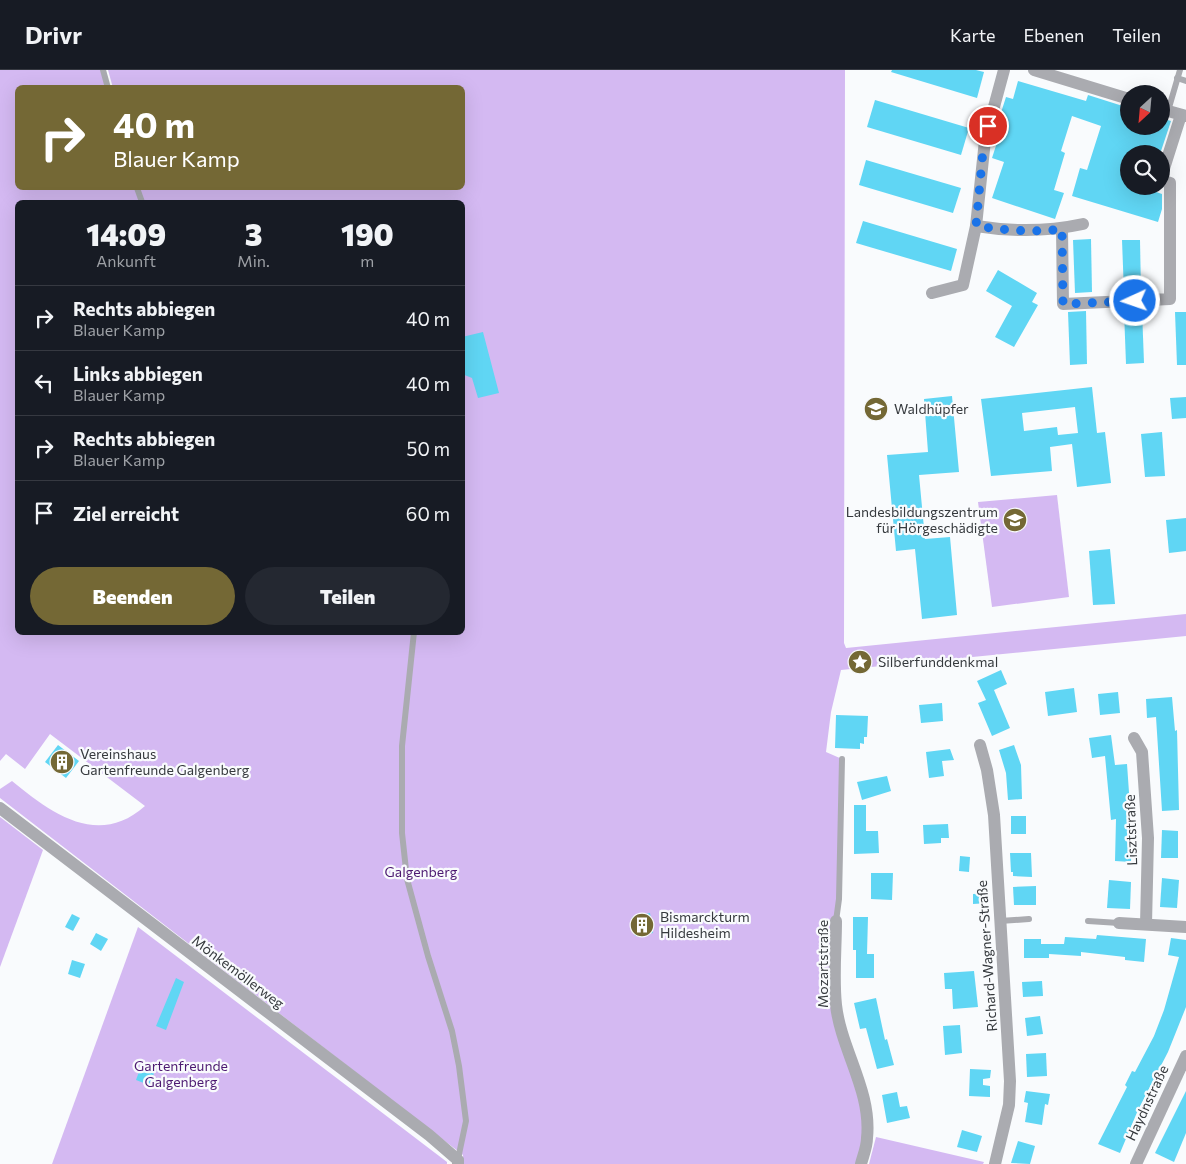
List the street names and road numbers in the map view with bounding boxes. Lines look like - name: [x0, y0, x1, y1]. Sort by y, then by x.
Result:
- street label: Lisztstraße: [1121, 794, 1140, 866]
- street label: Richard-Wagner-Straße: [973, 880, 1000, 1032]
- street label: Mozartstraße: [814, 920, 831, 1008]
- street label: Mönkemöllerweg: [189, 931, 288, 1012]
- street label: Haydnstraße: [1122, 1062, 1171, 1143]

